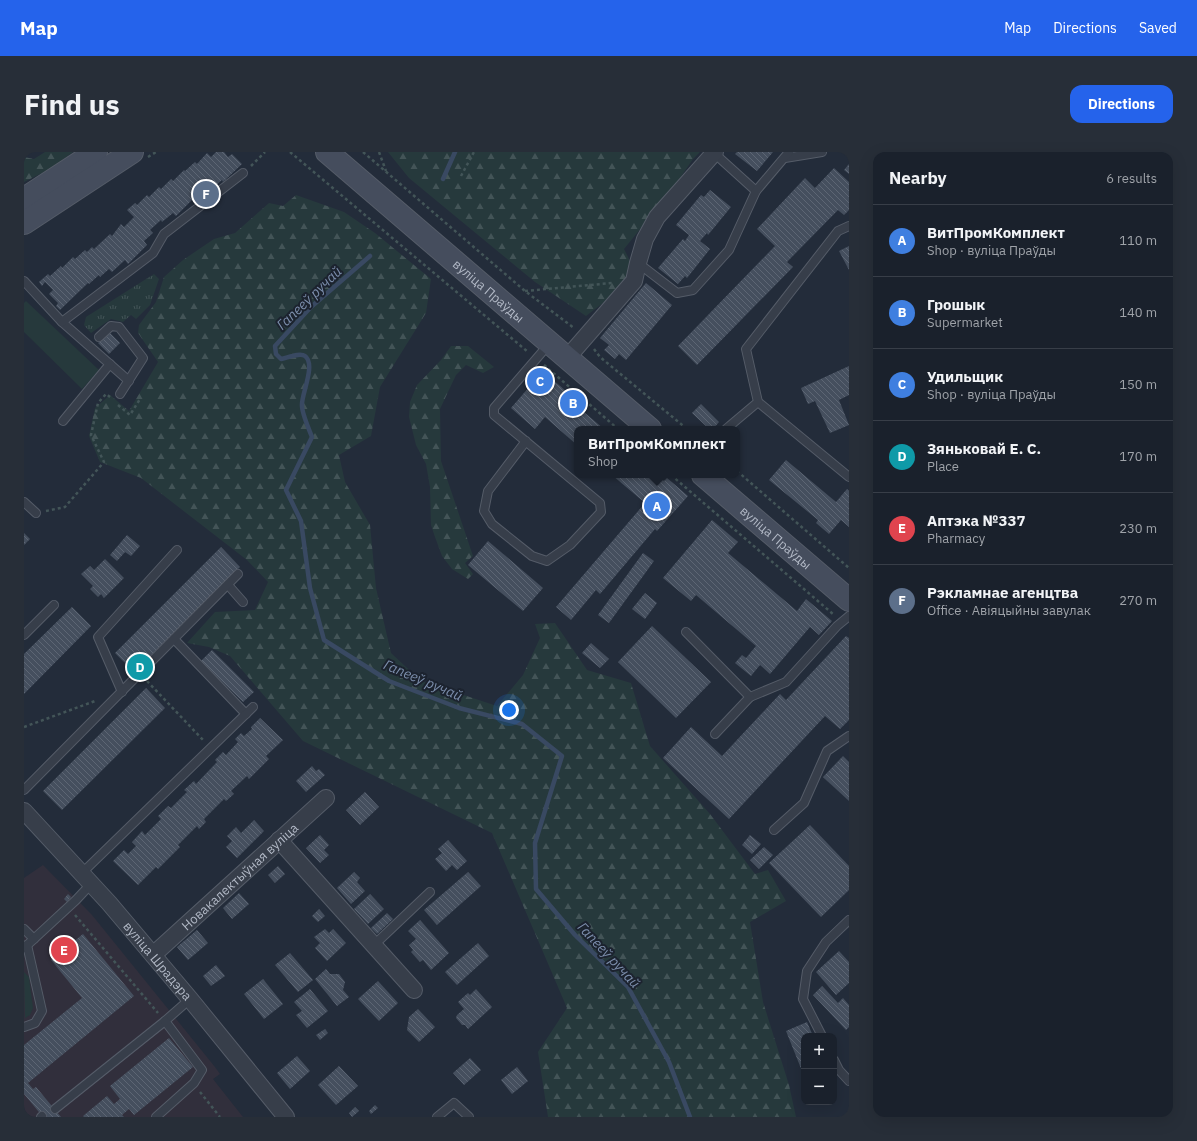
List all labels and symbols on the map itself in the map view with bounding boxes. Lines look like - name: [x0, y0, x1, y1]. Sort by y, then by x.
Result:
- pin: F: [193, 179, 219, 209]
- street label: вуліца Праўды: [449, 256, 528, 326]
- water label: Гапееў ручай: [273, 262, 346, 334]
- pin: C: [527, 366, 553, 396]
- pin: B: [560, 388, 586, 418]
- pin: A: [644, 491, 670, 521]
- street label: вуліца Праўды: [736, 502, 815, 573]
- pin: D: [127, 652, 153, 682]
- water label: Гапееў ручай: [381, 655, 465, 705]
- your location: [499, 700, 519, 720]
- street label: Новакалектыўная вуліца: [178, 819, 302, 934]
- street label: вуліца Шрадэра: [119, 918, 196, 1004]
- water label: Гапееў ручай: [574, 918, 644, 992]
- pin: E: [51, 935, 77, 965]

